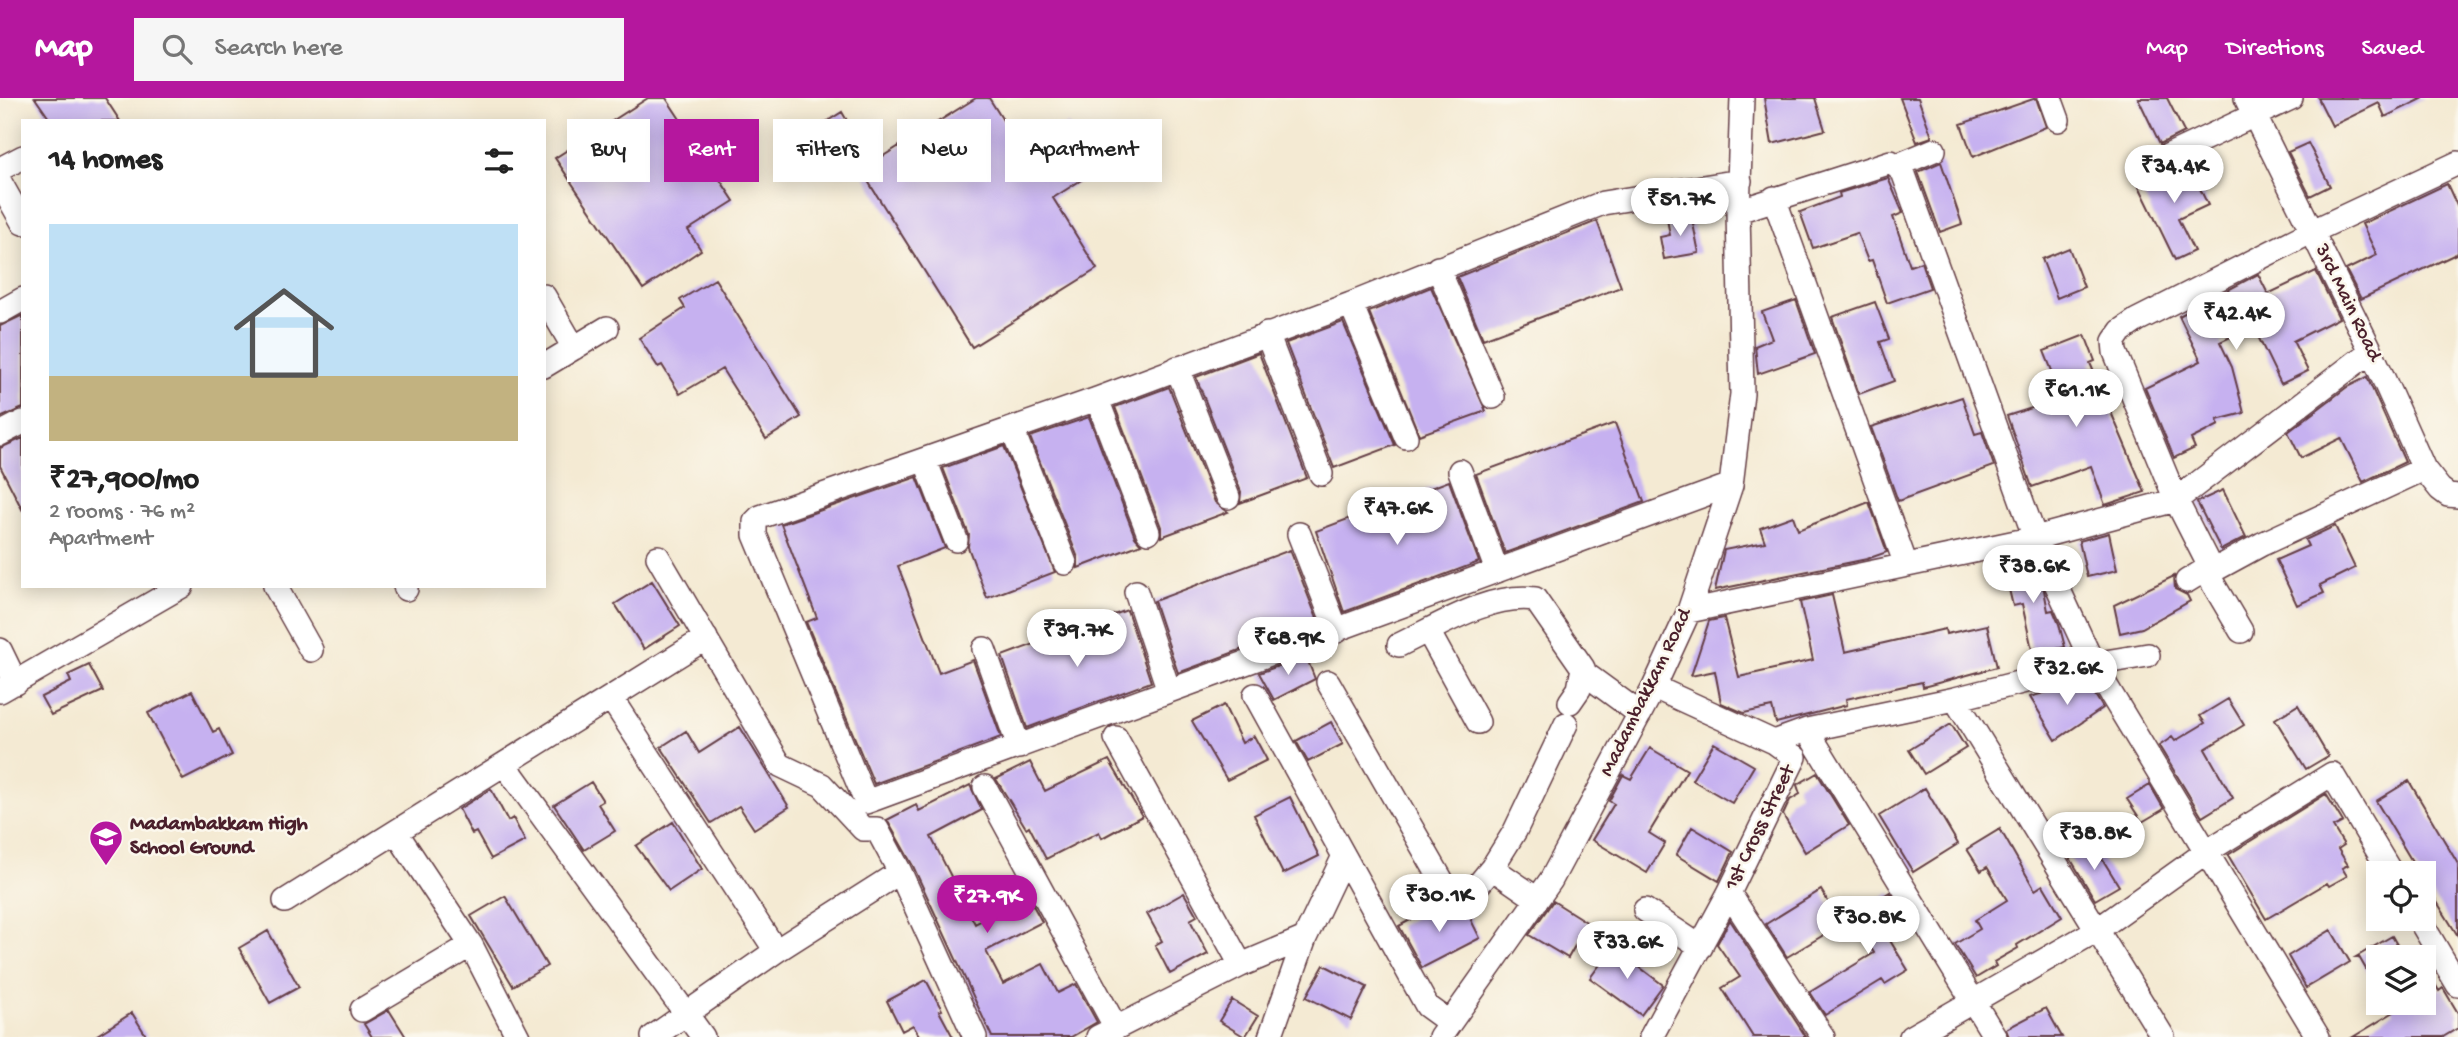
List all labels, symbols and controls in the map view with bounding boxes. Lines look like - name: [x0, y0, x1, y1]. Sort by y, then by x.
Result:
- search box: [134, 18, 624, 81]
- text: Map: [35, 30, 92, 68]
- icon: search: [158, 30, 196, 68]
- text: Search here: [214, 34, 343, 65]
- text: Map: [2146, 35, 2188, 64]
- text: Directions: [2226, 35, 2324, 64]
- text: Saved: [2362, 35, 2423, 64]
- chip: Buy: [567, 119, 650, 182]
- chip: Rent: [664, 119, 759, 182]
- chip: Filters: [773, 119, 883, 182]
- chip: New: [897, 119, 991, 182]
- chip: Apartment: [1005, 119, 1162, 182]
- icon: filters: [480, 142, 518, 180]
- text: 14 homes: [49, 144, 162, 179]
- pin: ₹34.4K: [2117, 146, 2231, 205]
- text: ₹34.4K: [2141, 154, 2207, 181]
- pin: ₹51.7K: [1623, 178, 1737, 238]
- text: ₹51.7K: [1647, 187, 1713, 214]
- street label: 3rd Main Road: [2307, 239, 2387, 367]
- icon: home: [221, 270, 347, 396]
- pin: ₹42.4K: [2179, 292, 2293, 352]
- text: ₹42.4K: [2203, 301, 2269, 328]
- pin: ₹61.1K: [2019, 370, 2133, 429]
- text: ₹61.1K: [2044, 378, 2108, 405]
- text: ₹27,900/mo: [49, 464, 199, 499]
- pin: ₹47.6K: [1340, 488, 1454, 547]
- text: ₹47.6K: [1363, 496, 1431, 523]
- text: 2 rooms · 76 m²: [49, 499, 195, 526]
- text: Apartment: [49, 526, 153, 553]
- pin: ₹38.6K: [1976, 546, 2090, 605]
- text: ₹38.6K: [1998, 554, 2068, 581]
- street label: Madambakkam Road: [1595, 603, 1699, 781]
- pin: ₹39.7K: [1020, 610, 1134, 669]
- text: ₹39.7K: [1043, 618, 1111, 645]
- pin: ₹68.9K: [1231, 618, 1345, 677]
- text: ₹68.9K: [1254, 626, 1322, 653]
- pin: ₹32.6K: [2010, 648, 2124, 707]
- text: ₹32.6K: [2033, 656, 2101, 683]
- street label: 1st Cross Street: [1720, 759, 1803, 895]
- pin: ₹38.8K: [2037, 812, 2151, 872]
- place label: Madambakkam High School Ground: [130, 813, 309, 862]
- school or university icon: Madambakkam High School Ground: [87, 818, 125, 867]
- text: ₹38.8K: [2059, 821, 2129, 848]
- map controls: [2366, 861, 2436, 1015]
- button: locate: [2366, 861, 2436, 931]
- pin: ₹30.1K: [1382, 874, 1496, 934]
- pin: ₹27.9K: [930, 876, 1044, 935]
- text: ₹30.1K: [1405, 883, 1473, 910]
- text: ₹27.9K: [953, 884, 1021, 911]
- pin: ₹30.8K: [1811, 896, 1925, 956]
- text: ₹30.8K: [1833, 905, 1903, 932]
- pin: ₹33.6K: [1570, 922, 1684, 981]
- text: ₹33.6K: [1593, 930, 1661, 957]
- button: layers: [2366, 945, 2436, 1015]

